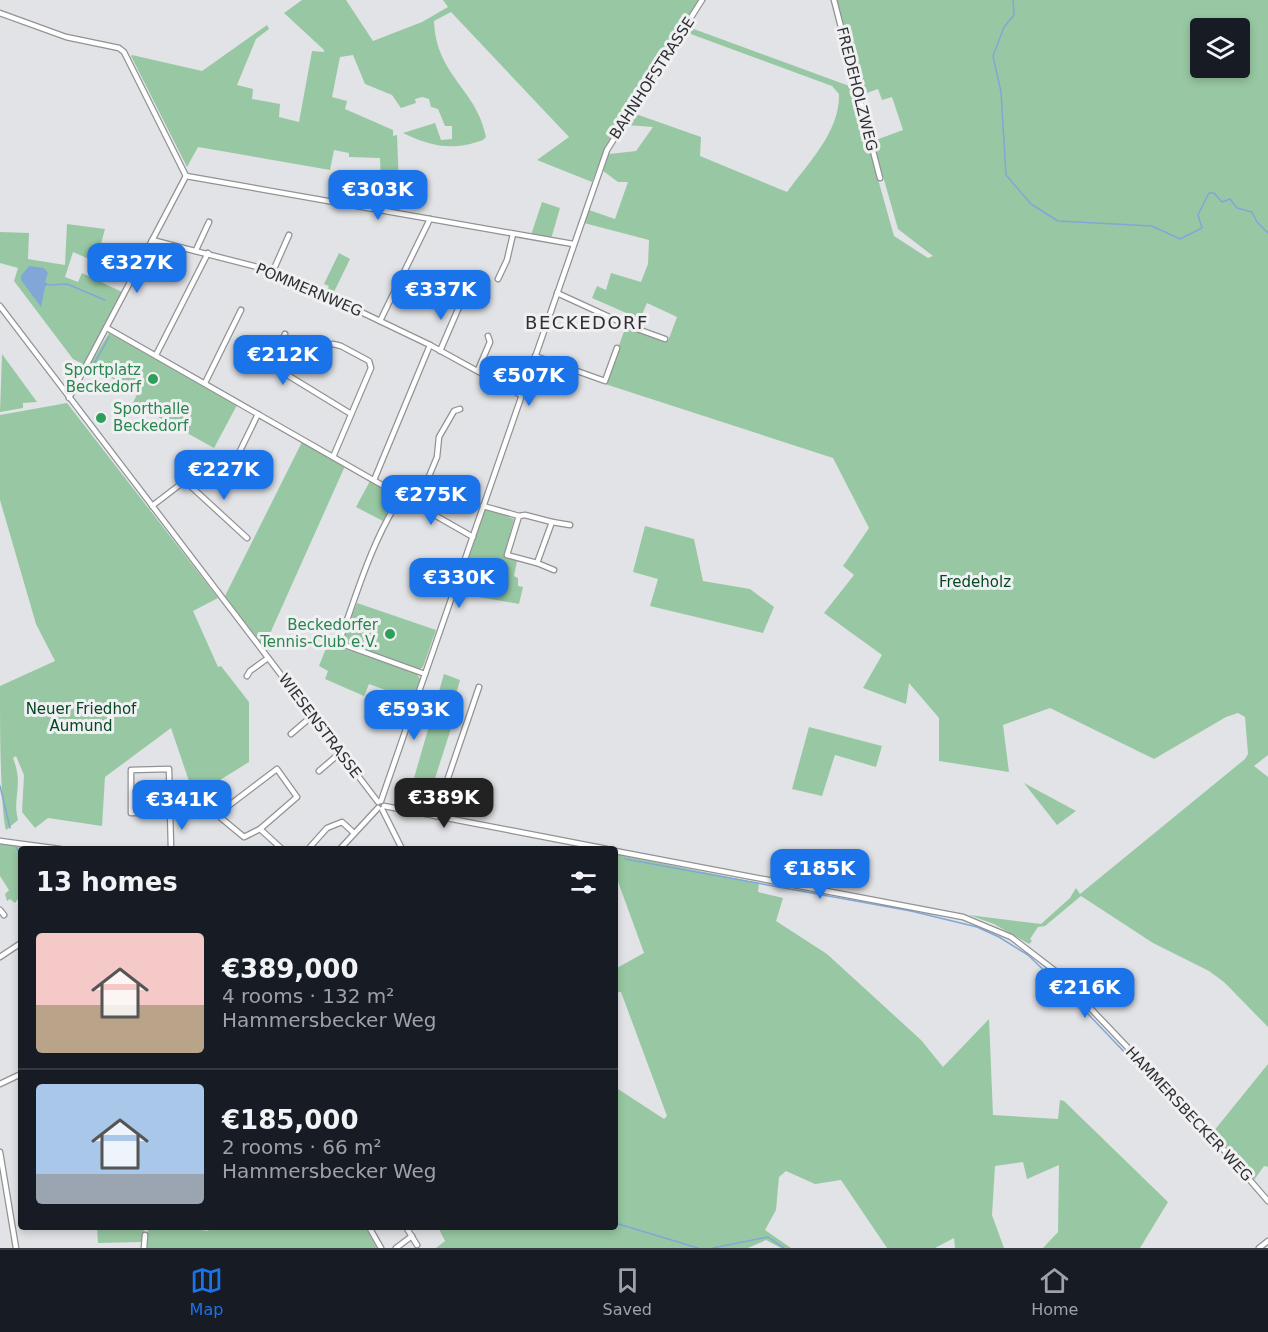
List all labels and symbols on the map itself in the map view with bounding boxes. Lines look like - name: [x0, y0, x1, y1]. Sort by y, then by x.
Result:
- street label: BAHNHOFSTRASSE: [606, 14, 698, 142]
- street label: FREDEHOLZWEG: [833, 25, 881, 153]
- pin: €303K: [336, 170, 420, 221]
- pin: €327K: [95, 243, 179, 294]
- street label: POMMERNWEG: [253, 259, 365, 321]
- pin: €337K: [399, 270, 483, 321]
- district label: BECKEDORF: [525, 312, 649, 333]
- pin: €212K: [241, 335, 325, 386]
- pin: €507K: [487, 356, 571, 407]
- place label: Sportplatz Beckedorf: [64, 361, 142, 396]
- marker: Sportplatz Beckedorf: [146, 372, 160, 386]
- place label: Sporthalle Beckedorf: [113, 400, 190, 435]
- marker: Sporthalle Beckedorf: [94, 411, 108, 425]
- pin: €227K: [182, 450, 266, 501]
- pin: €275K: [389, 475, 473, 526]
- pin: €330K: [417, 558, 501, 609]
- park label: Fredeholz: [939, 573, 1011, 591]
- place label: Beckedorfer Tennis-Club e.V.: [259, 616, 379, 651]
- marker: Beckedorfer Tennis-Club e.V.: [383, 627, 397, 641]
- street label: WIESENSTRASSE: [275, 670, 365, 782]
- pin: €593K: [372, 690, 456, 741]
- park label: Neuer Friedhof Aumund: [26, 700, 137, 735]
- pin: €389K: [402, 778, 486, 829]
- pin: €341K: [140, 780, 224, 831]
- pin: €185K: [778, 849, 862, 900]
- pin: €216K: [1043, 968, 1127, 1019]
- street label: HAMMERSBECKER WEG: [1122, 1043, 1256, 1185]

